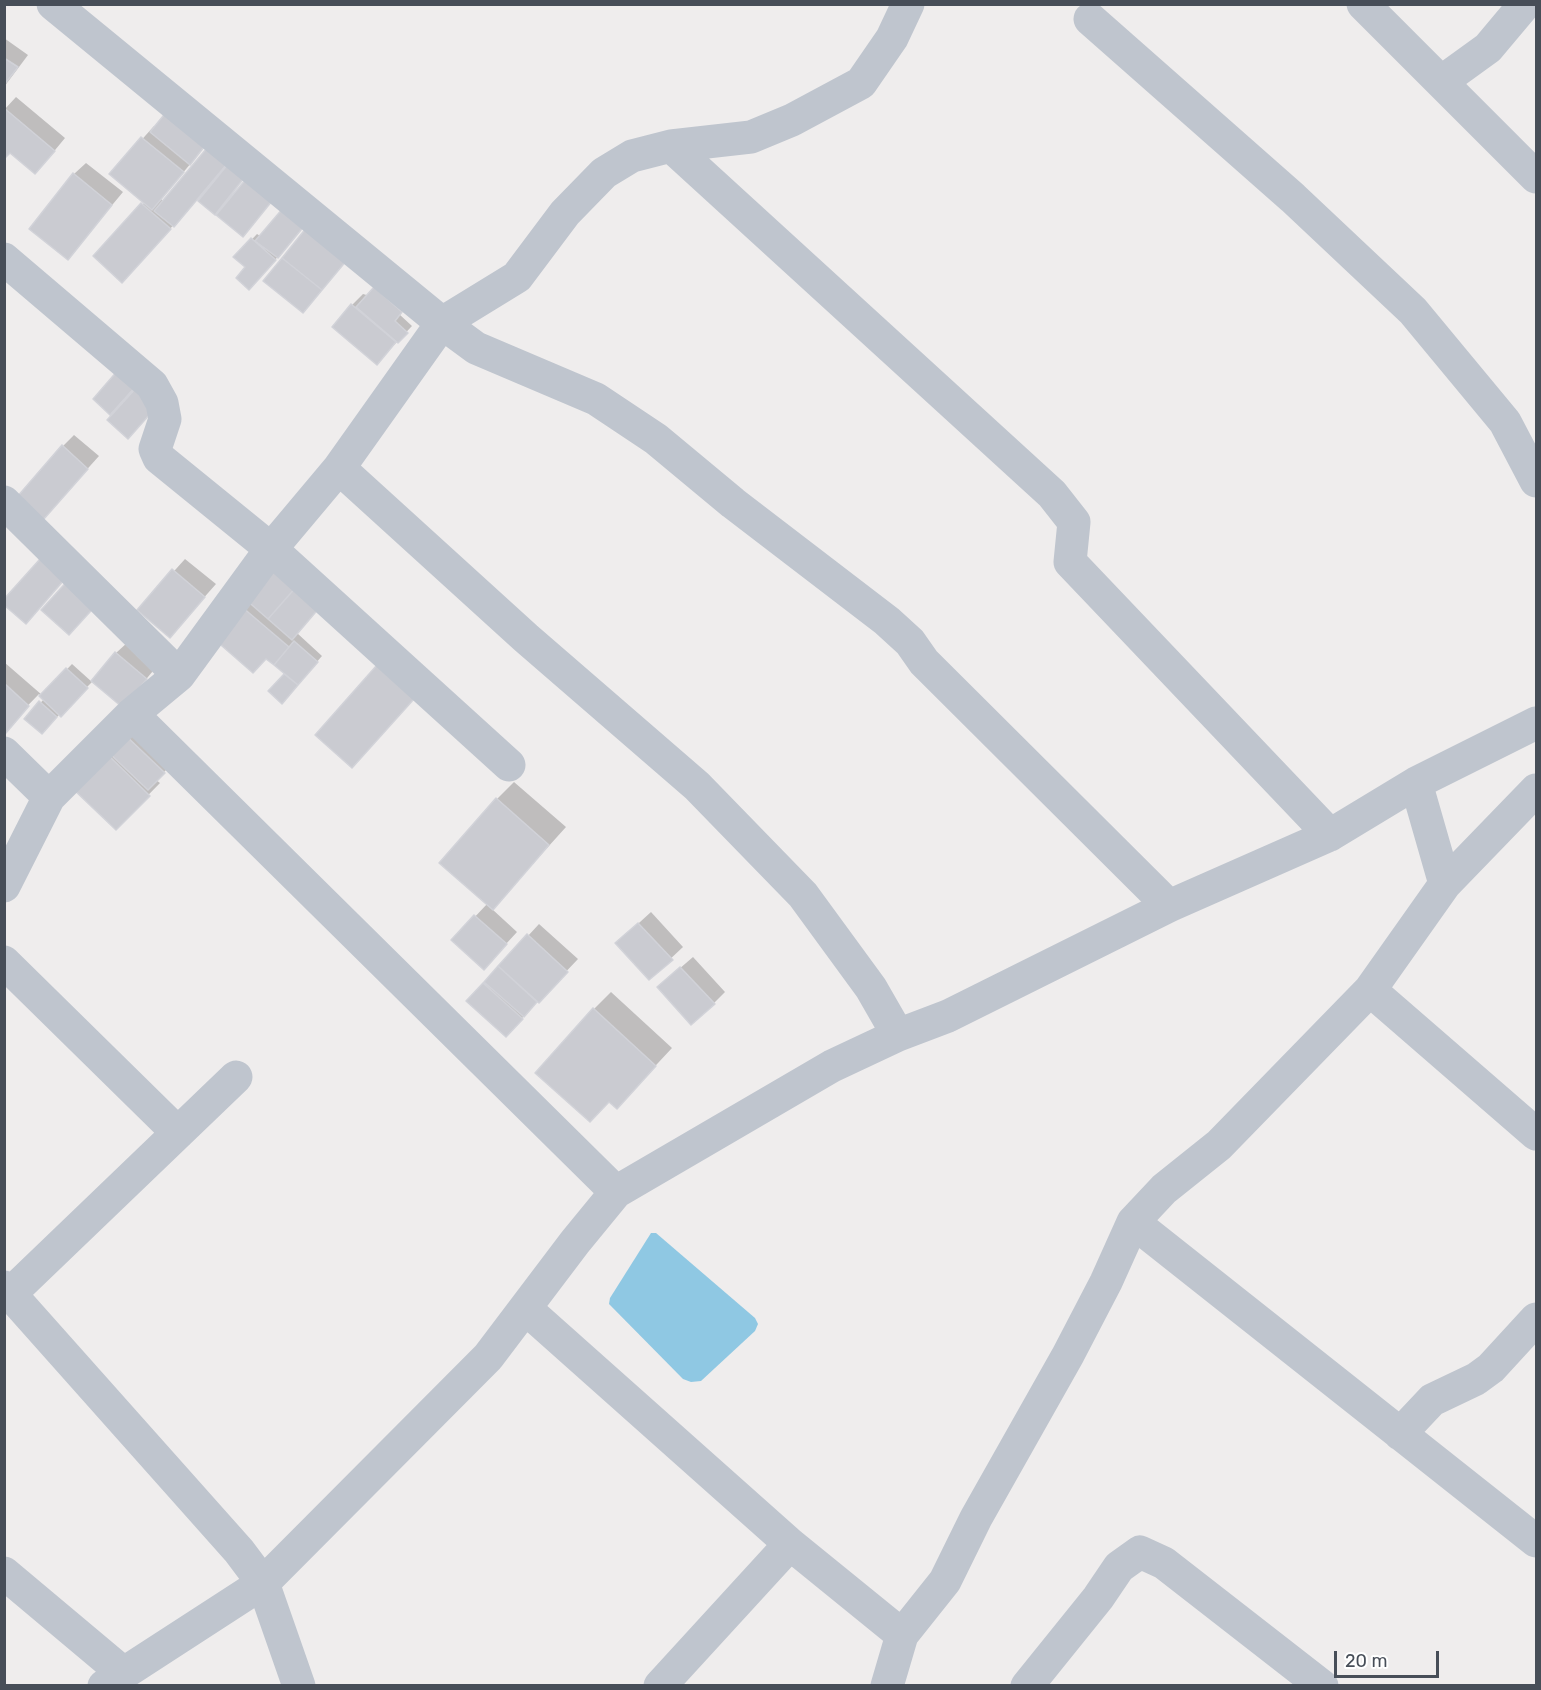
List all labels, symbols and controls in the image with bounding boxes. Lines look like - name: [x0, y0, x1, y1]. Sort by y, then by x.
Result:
- scale bar: [1337, 1639, 1442, 1677]
- text: 20 m: [1345, 1650, 1387, 1672]

